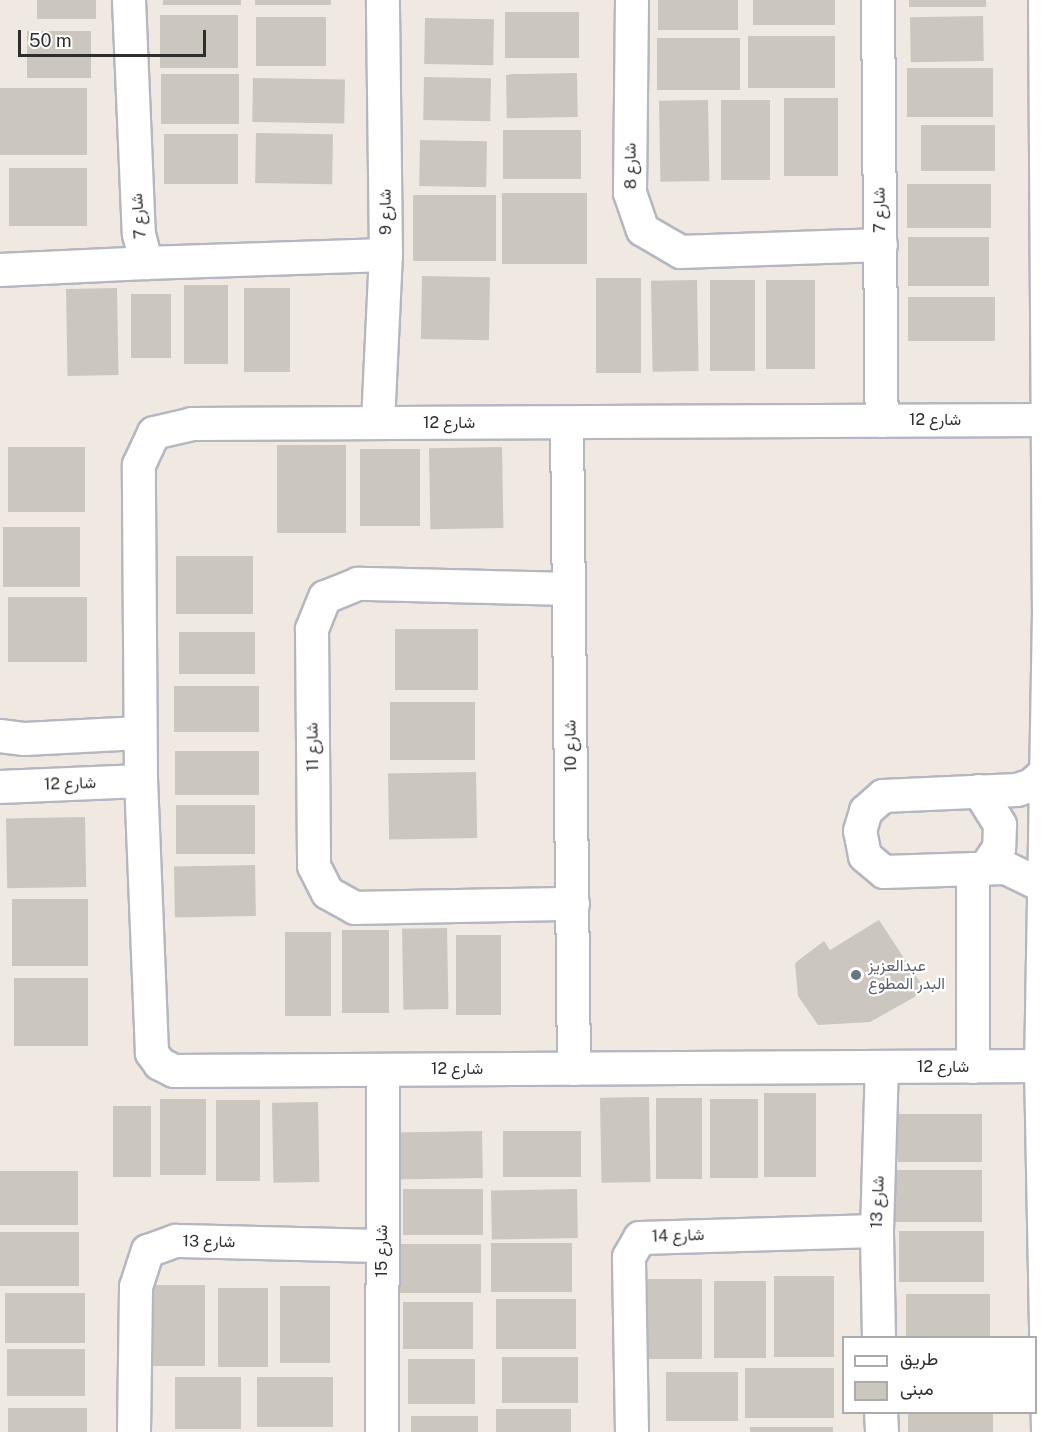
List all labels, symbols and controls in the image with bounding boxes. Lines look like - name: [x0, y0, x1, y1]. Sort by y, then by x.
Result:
- scale bar: [21, 18, 208, 56]
- text: 50 m: [29, 30, 72, 51]
- street label: شارع 8: [621, 143, 641, 189]
- street label: شارع 7: [870, 187, 890, 233]
- street label: شارع 9: [376, 189, 396, 235]
- street label: شارع 7: [127, 192, 151, 240]
- street label: شارع 12: [909, 410, 961, 430]
- street label: شارع 12: [423, 413, 475, 433]
- street label: شارع 10: [561, 720, 581, 772]
- street label: شارع 11: [303, 722, 323, 772]
- street label: شارع 12: [44, 773, 96, 795]
- place label: عبدالعزيز البدر المطوع: [868, 956, 945, 994]
- marker: عبدالعزيز البدر المطوع: [849, 968, 863, 982]
- street label: شارع 12: [917, 1057, 969, 1077]
- street label: شارع 12: [431, 1059, 483, 1079]
- street label: شارع 13: [867, 1175, 889, 1229]
- street label: شارع 15: [372, 1225, 392, 1277]
- street label: شارع 14: [651, 1225, 705, 1247]
- street label: شارع 13: [183, 1232, 235, 1252]
- legend: [842, 1336, 1037, 1414]
- text: طريق: [900, 1348, 938, 1369]
- text: مبنى: [900, 1378, 934, 1399]

